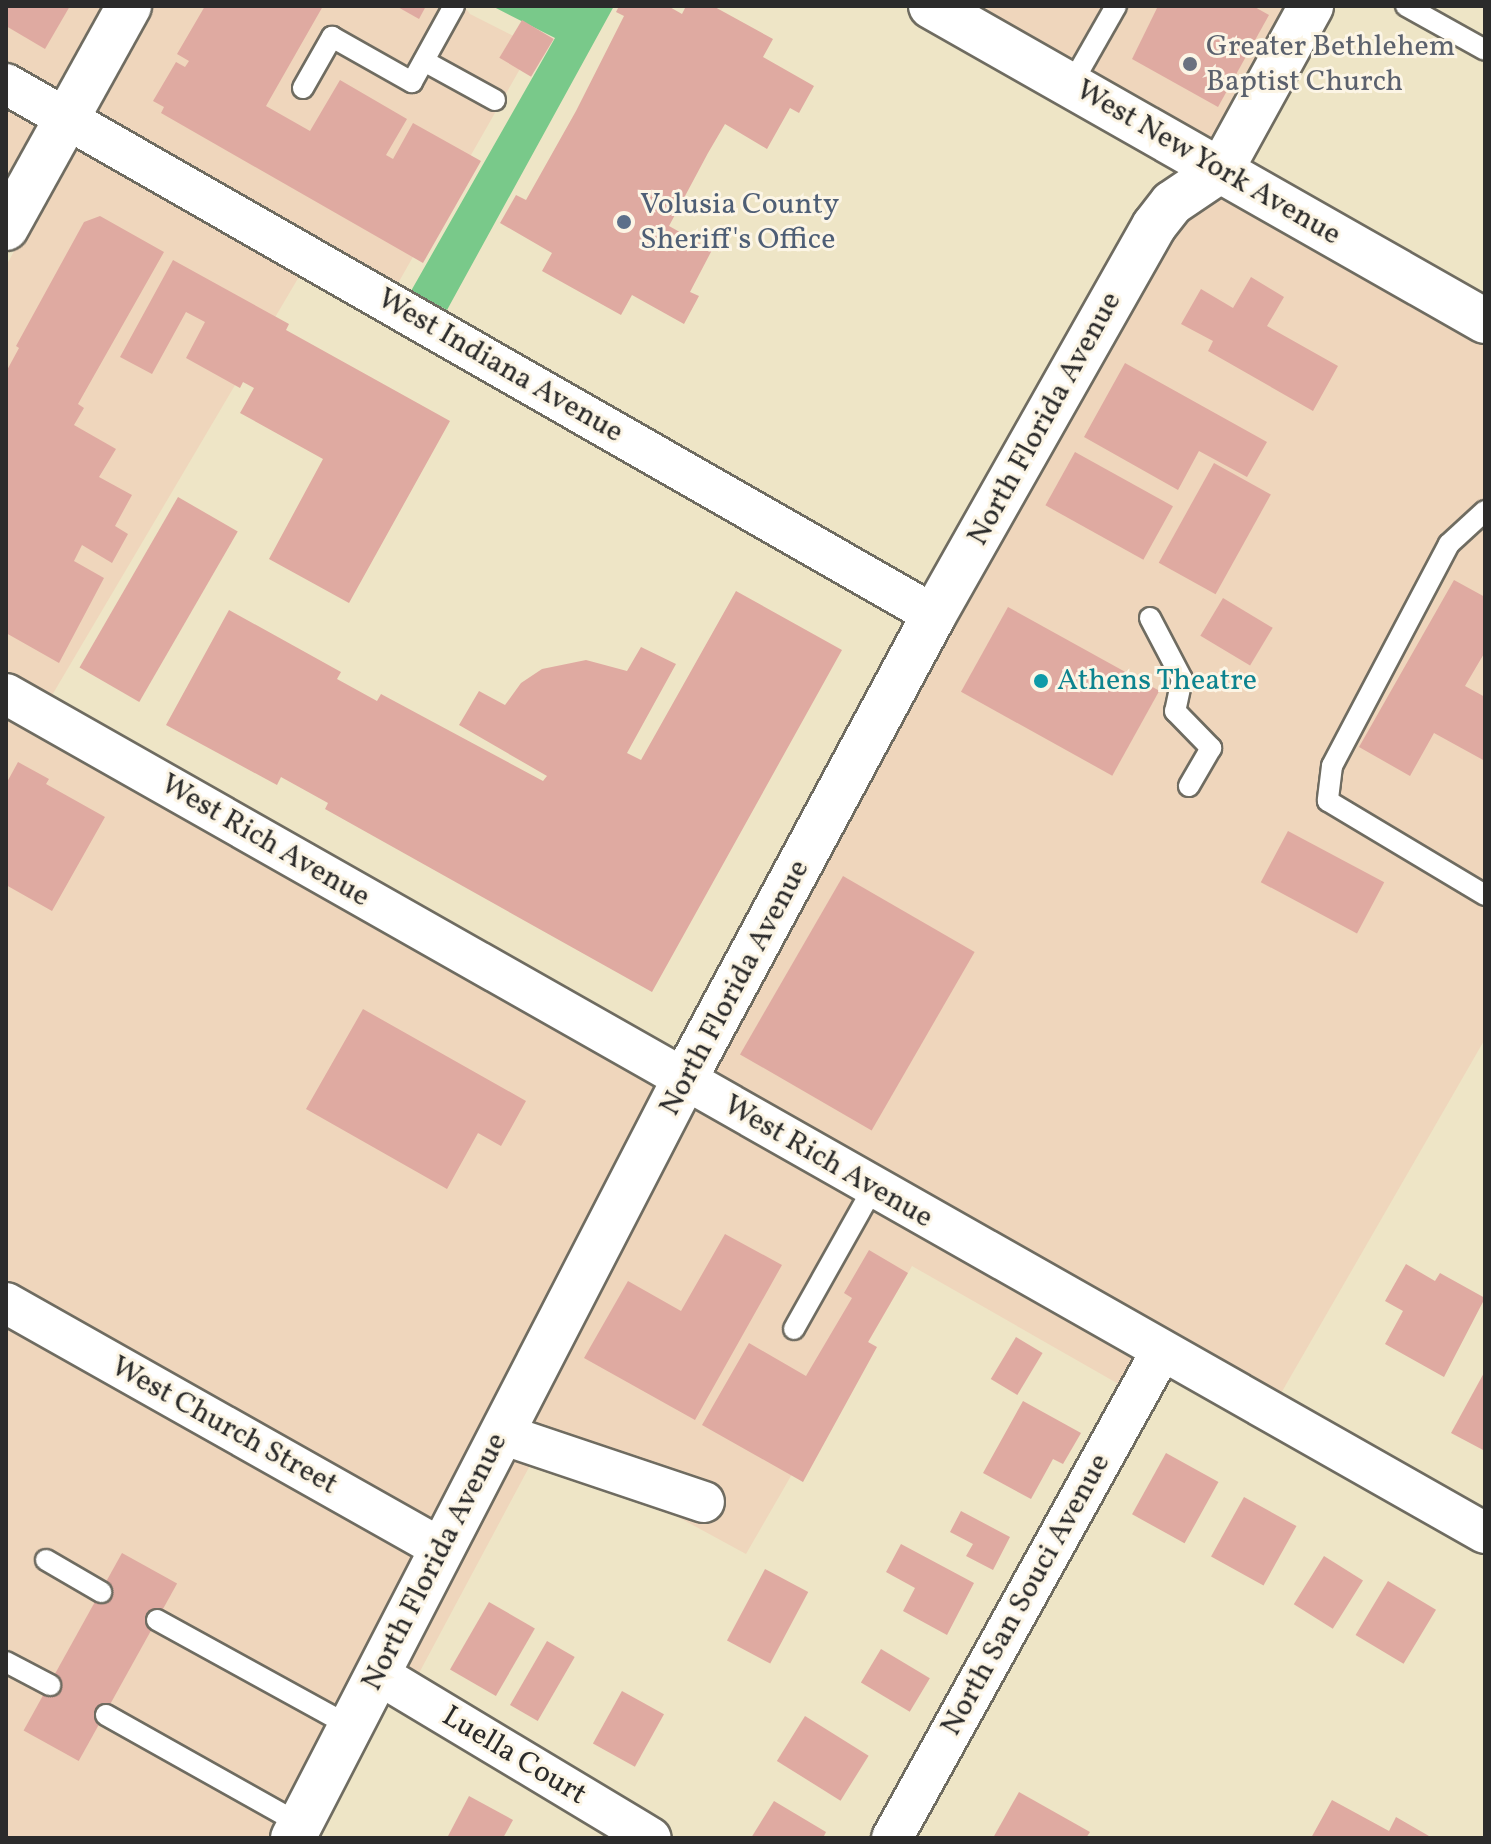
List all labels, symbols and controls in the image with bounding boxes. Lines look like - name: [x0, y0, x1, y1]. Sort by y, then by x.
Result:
- place label: Greater Bethlehem Baptist Church: [1206, 29, 1455, 100]
- marker: Greater Bethlehem Baptist Church: [1181, 55, 1199, 73]
- street label: West New York Avenue: [1068, 72, 1348, 254]
- place label: Volusia County Sheriff's Office: [640, 187, 839, 258]
- marker: Volusia County Sheriff's Office: [615, 213, 633, 231]
- street label: West Indiana Avenue: [371, 281, 629, 451]
- street label: North Florida Avenue: [960, 286, 1130, 552]
- place label: Athens Theatre: [1057, 663, 1258, 699]
- marker: Athens Theatre: [1032, 672, 1050, 690]
- street label: West Rich Avenue: [154, 767, 376, 915]
- street label: North Florida Avenue: [652, 854, 818, 1122]
- street label: West Rich Avenue: [717, 1088, 939, 1236]
- street label: West Church Street: [104, 1349, 344, 1503]
- street label: North Florida Avenue: [354, 1427, 516, 1697]
- street label: North San Souci Avenue: [934, 1448, 1118, 1742]
- street label: Luella Court: [435, 1699, 593, 1813]

